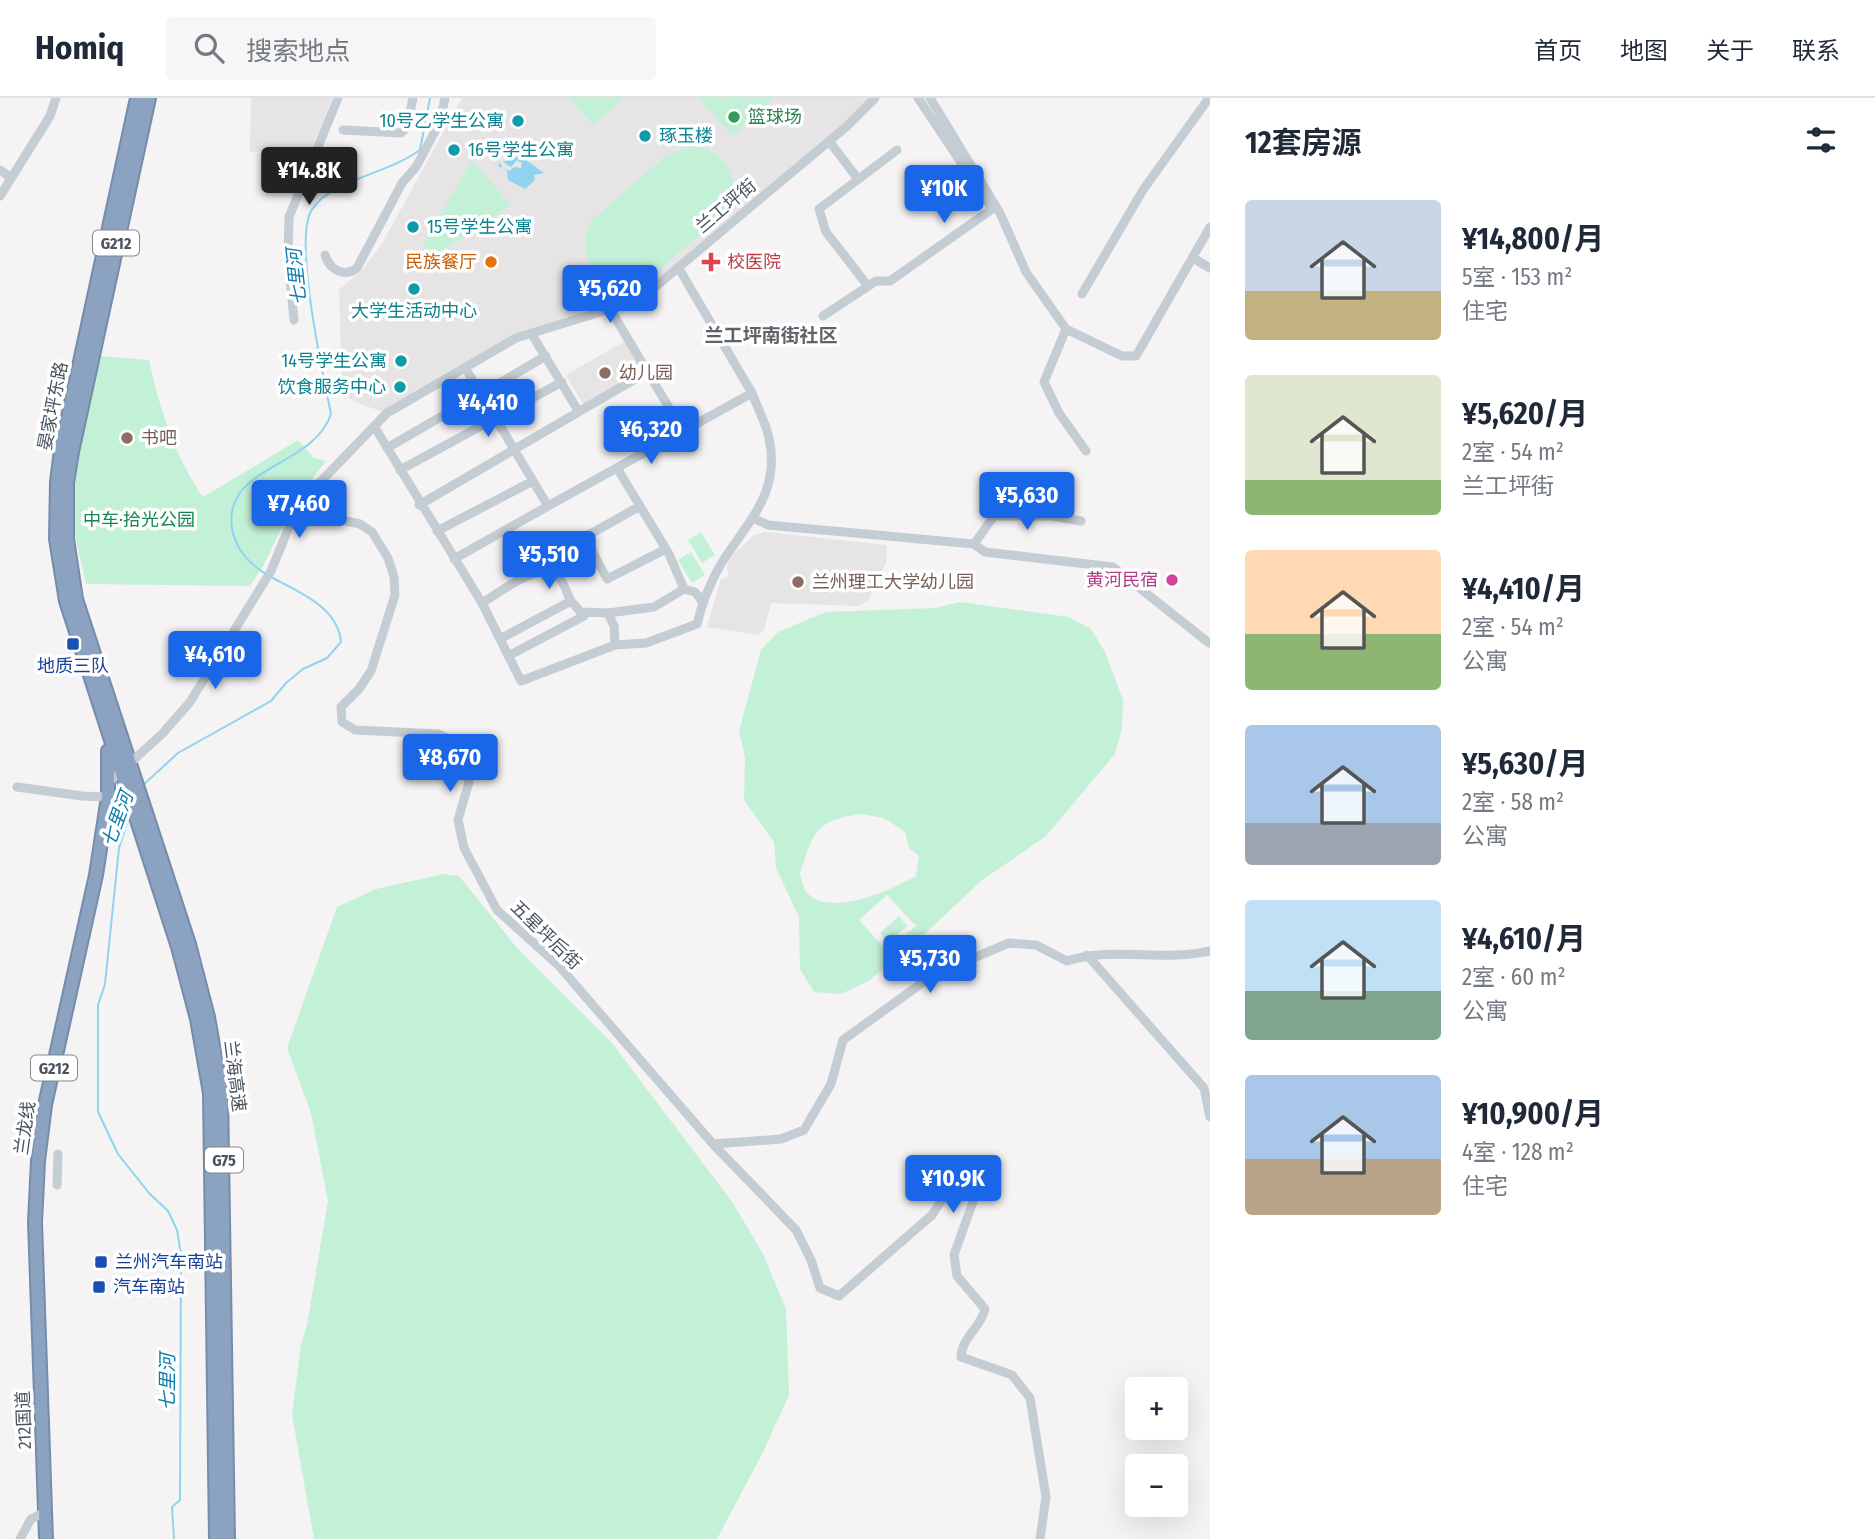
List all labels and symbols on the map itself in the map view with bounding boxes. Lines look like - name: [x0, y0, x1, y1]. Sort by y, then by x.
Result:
- place label: 篮球场: [748, 106, 802, 128]
- marker: 篮球场: [726, 109, 742, 125]
- place label: 10号乙学生公寓: [380, 110, 504, 132]
- marker: 10号乙学生公寓: [510, 113, 526, 129]
- place label: 琢玉楼: [659, 125, 713, 147]
- marker: 琢玉楼: [637, 128, 653, 144]
- place label: 16号学生公寓: [468, 139, 574, 161]
- marker: 16号学生公寓: [446, 142, 462, 158]
- pin: ¥14.8K: [252, 148, 366, 207]
- pin: ¥10K: [903, 166, 985, 225]
- street label: 兰工坪街: [691, 174, 761, 238]
- place label: 15号学生公寓: [427, 216, 532, 238]
- marker: 15号学生公寓: [405, 219, 421, 235]
- road number: G212: [93, 230, 139, 256]
- water label: 七里河: [282, 243, 311, 307]
- place label: 民族餐厅: [405, 251, 477, 273]
- place label: 校医院: [727, 251, 781, 273]
- marker: 校医院: [701, 252, 721, 272]
- marker: 民族餐厅: [483, 254, 499, 270]
- pin: ¥5,620: [553, 266, 667, 325]
- marker: 大学生活动中心: [406, 281, 422, 297]
- place label: 大学生活动中心: [351, 300, 477, 322]
- district label: 兰工坪南街社区: [704, 324, 838, 347]
- place label: 14号学生公寓: [281, 350, 387, 372]
- marker: 14号学生公寓: [393, 353, 409, 369]
- street label: 晏家坪东路: [34, 360, 72, 452]
- place label: 幼儿园: [619, 362, 673, 384]
- marker: 幼儿园: [597, 365, 613, 381]
- place label: 饮食服务中心: [278, 376, 386, 398]
- marker: 饮食服务中心: [392, 379, 408, 395]
- pin: ¥4,410: [431, 380, 545, 439]
- pin: ¥6,320: [594, 406, 708, 466]
- place label: 书吧: [141, 427, 177, 449]
- marker: 书吧: [119, 430, 135, 446]
- pin: ¥5,630: [970, 472, 1084, 532]
- pin: ¥7,460: [242, 480, 356, 540]
- park label: 中车·拾光公园: [83, 509, 195, 531]
- pin: ¥5,510: [492, 532, 606, 591]
- place label: 黄河民宿: [1086, 569, 1158, 591]
- place label: 兰州理工大学幼儿园: [812, 571, 974, 593]
- marker: 黄河民宿: [1164, 572, 1180, 588]
- marker: 兰州理工大学幼儿园: [790, 574, 806, 590]
- pin: ¥4,610: [158, 632, 272, 691]
- marker: 地质三队: [65, 636, 81, 652]
- place label: 地质三队: [37, 655, 109, 677]
- pin: ¥8,670: [393, 734, 507, 794]
- water label: 七里河: [97, 785, 139, 850]
- street label: 五星坪后街: [506, 896, 586, 974]
- pin: ¥5,730: [873, 936, 987, 995]
- street label: 兰海高速: [220, 1039, 250, 1113]
- road number: G212: [31, 1056, 77, 1080]
- street label: 兰龙线: [10, 1100, 40, 1156]
- road number: G75: [205, 1148, 243, 1172]
- pin: ¥10.9K: [896, 1156, 1010, 1215]
- place label: 兰州汽车南站: [115, 1251, 223, 1273]
- marker: 兰州汽车南站: [93, 1254, 109, 1270]
- place label: 汽车南站: [113, 1276, 185, 1298]
- marker: 汽车南站: [91, 1279, 107, 1295]
- water label: 七里河: [156, 1350, 179, 1411]
- street label: 212国道: [12, 1390, 36, 1450]

